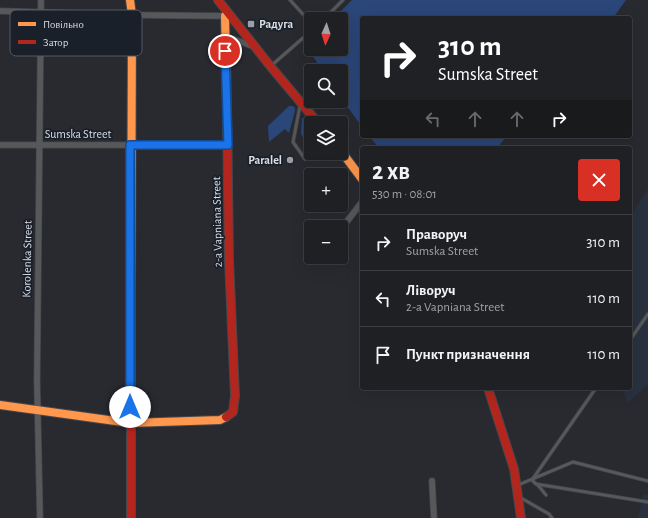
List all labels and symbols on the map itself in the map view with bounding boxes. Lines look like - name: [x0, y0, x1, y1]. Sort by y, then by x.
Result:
- legend: [10, 10, 142, 56]
- north arrow: [304, 12, 348, 56]
- place label: Радуга: [259, 18, 294, 31]
- text: Повільно: [43, 19, 84, 30]
- marker: Радуга: [246, 19, 256, 29]
- pin: [208, 34, 242, 68]
- text: Затор: [43, 37, 69, 48]
- street label: Sumska Street: [45, 128, 112, 140]
- place label: Paralel: [248, 154, 282, 166]
- marker: Paralel: [285, 155, 295, 165]
- street label: 2-a Vapniana Street: [210, 176, 224, 268]
- street label: Korolenka Street: [20, 220, 34, 298]
- position arrow: [109, 386, 151, 428]

